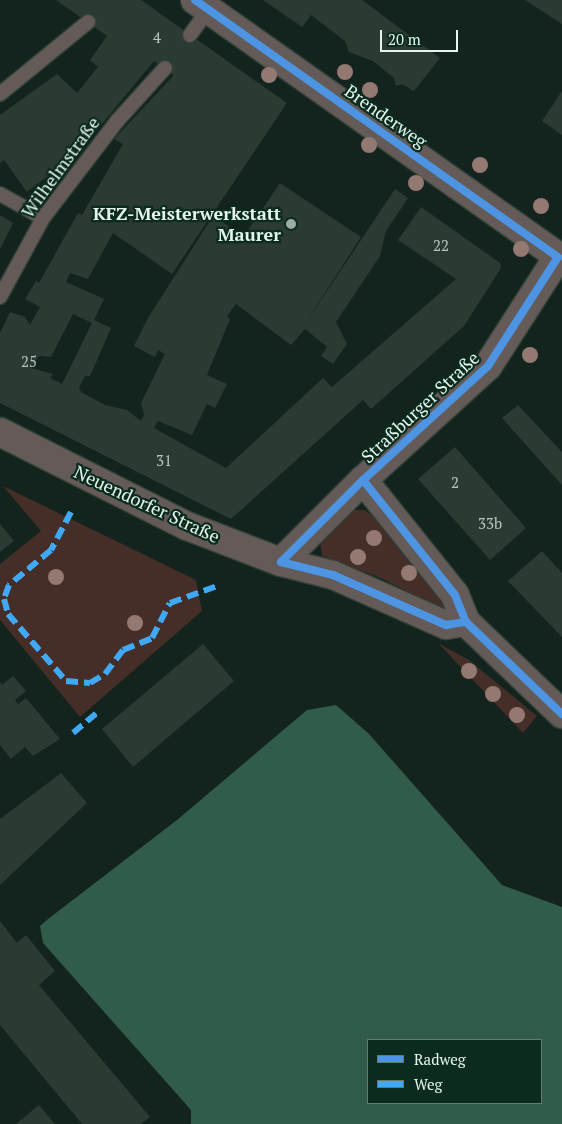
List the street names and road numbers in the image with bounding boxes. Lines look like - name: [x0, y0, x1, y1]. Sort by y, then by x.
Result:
- street label: Brenderweg: [341, 80, 431, 152]
- street label: Wilhelmstraße: [16, 112, 104, 222]
- street label: Straßburger Straße: [356, 347, 484, 467]
- street label: Neuendorfer Straße: [71, 461, 223, 547]

